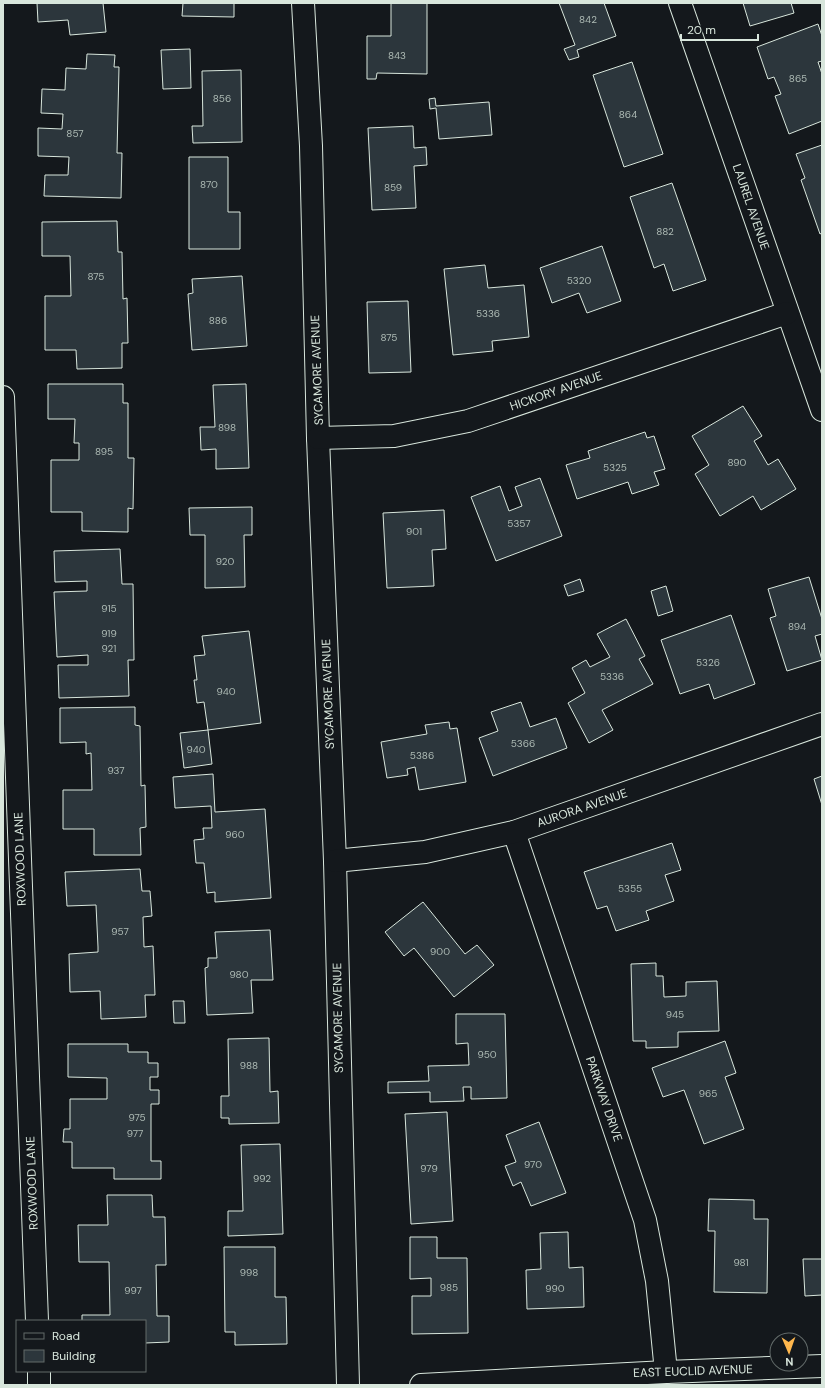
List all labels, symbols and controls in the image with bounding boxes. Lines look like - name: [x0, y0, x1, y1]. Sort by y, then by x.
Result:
- house number: 842: [579, 13, 597, 26]
- scale bar: [681, 16, 758, 42]
- text: 20 m: [687, 22, 716, 38]
- house number: 843: [388, 49, 406, 62]
- house number: 865: [789, 72, 807, 85]
- house number: 856: [213, 92, 231, 105]
- house number: 864: [619, 108, 637, 121]
- house number: 857: [66, 127, 84, 140]
- street label: LAUREL AVENUE: [729, 162, 773, 252]
- house number: 870: [200, 178, 218, 191]
- house number: 859: [384, 181, 402, 194]
- house number: 882: [656, 225, 674, 238]
- house number: 875: [88, 270, 104, 283]
- house number: 5320: [567, 274, 591, 287]
- house number: 5336: [476, 307, 500, 320]
- house number: 886: [209, 314, 227, 327]
- street label: SYCAMORE AVENUE: [307, 314, 327, 425]
- house number: 875: [381, 331, 397, 344]
- street label: HICKORY AVENUE: [508, 368, 605, 414]
- house number: 898: [218, 421, 236, 434]
- house number: 895: [95, 445, 113, 458]
- house number: 890: [728, 456, 747, 469]
- house number: 5325: [603, 461, 627, 474]
- house number: 5357: [507, 517, 531, 530]
- house number: 901: [406, 525, 422, 538]
- house number: 920: [216, 555, 234, 568]
- house number: 915: [101, 602, 117, 615]
- house number: 894: [788, 620, 806, 633]
- house number: 919: [101, 627, 117, 640]
- street label: SYCAMORE AVENUE: [318, 638, 338, 749]
- house number: 921: [102, 642, 117, 655]
- house number: 5326: [696, 656, 720, 669]
- house number: 5336: [600, 670, 624, 683]
- house number: 940: [216, 685, 236, 698]
- house number: 5366: [511, 737, 535, 750]
- house number: 940: [186, 743, 206, 756]
- house number: 5386: [410, 749, 434, 762]
- house number: 937: [107, 764, 125, 777]
- street label: AURORA AVENUE: [535, 785, 630, 831]
- street label: ROXWOOD LANE: [10, 812, 30, 906]
- house number: 960: [225, 828, 245, 841]
- house number: 5355: [618, 882, 642, 895]
- house number: 957: [111, 925, 129, 938]
- house number: 900: [430, 945, 450, 958]
- street label: SYCAMORE AVENUE: [329, 962, 347, 1073]
- house number: 980: [229, 968, 249, 981]
- house number: 945: [666, 1008, 684, 1021]
- house number: 950: [477, 1048, 497, 1061]
- street label: PARKWAY DRIVE: [582, 1054, 626, 1144]
- house number: 988: [240, 1059, 258, 1072]
- house number: 965: [699, 1087, 717, 1100]
- house number: 975: [128, 1111, 146, 1124]
- house number: 977: [127, 1127, 143, 1140]
- street label: ROXWOOD LANE: [22, 1136, 42, 1230]
- house number: 970: [524, 1158, 542, 1171]
- house number: 979: [420, 1162, 438, 1175]
- house number: 992: [253, 1172, 271, 1185]
- house number: 981: [733, 1256, 749, 1269]
- house number: 998: [240, 1266, 258, 1279]
- house number: 985: [440, 1281, 458, 1294]
- house number: 990: [545, 1282, 565, 1295]
- house number: 997: [124, 1284, 142, 1297]
- legend: [16, 1320, 146, 1372]
- text: Road: [52, 1328, 80, 1344]
- north arrow: [769, 1332, 809, 1372]
- text: Building: [52, 1348, 96, 1364]
- text: N: [785, 1355, 794, 1369]
- street label: EAST EUCLID AVENUE: [633, 1361, 753, 1381]

